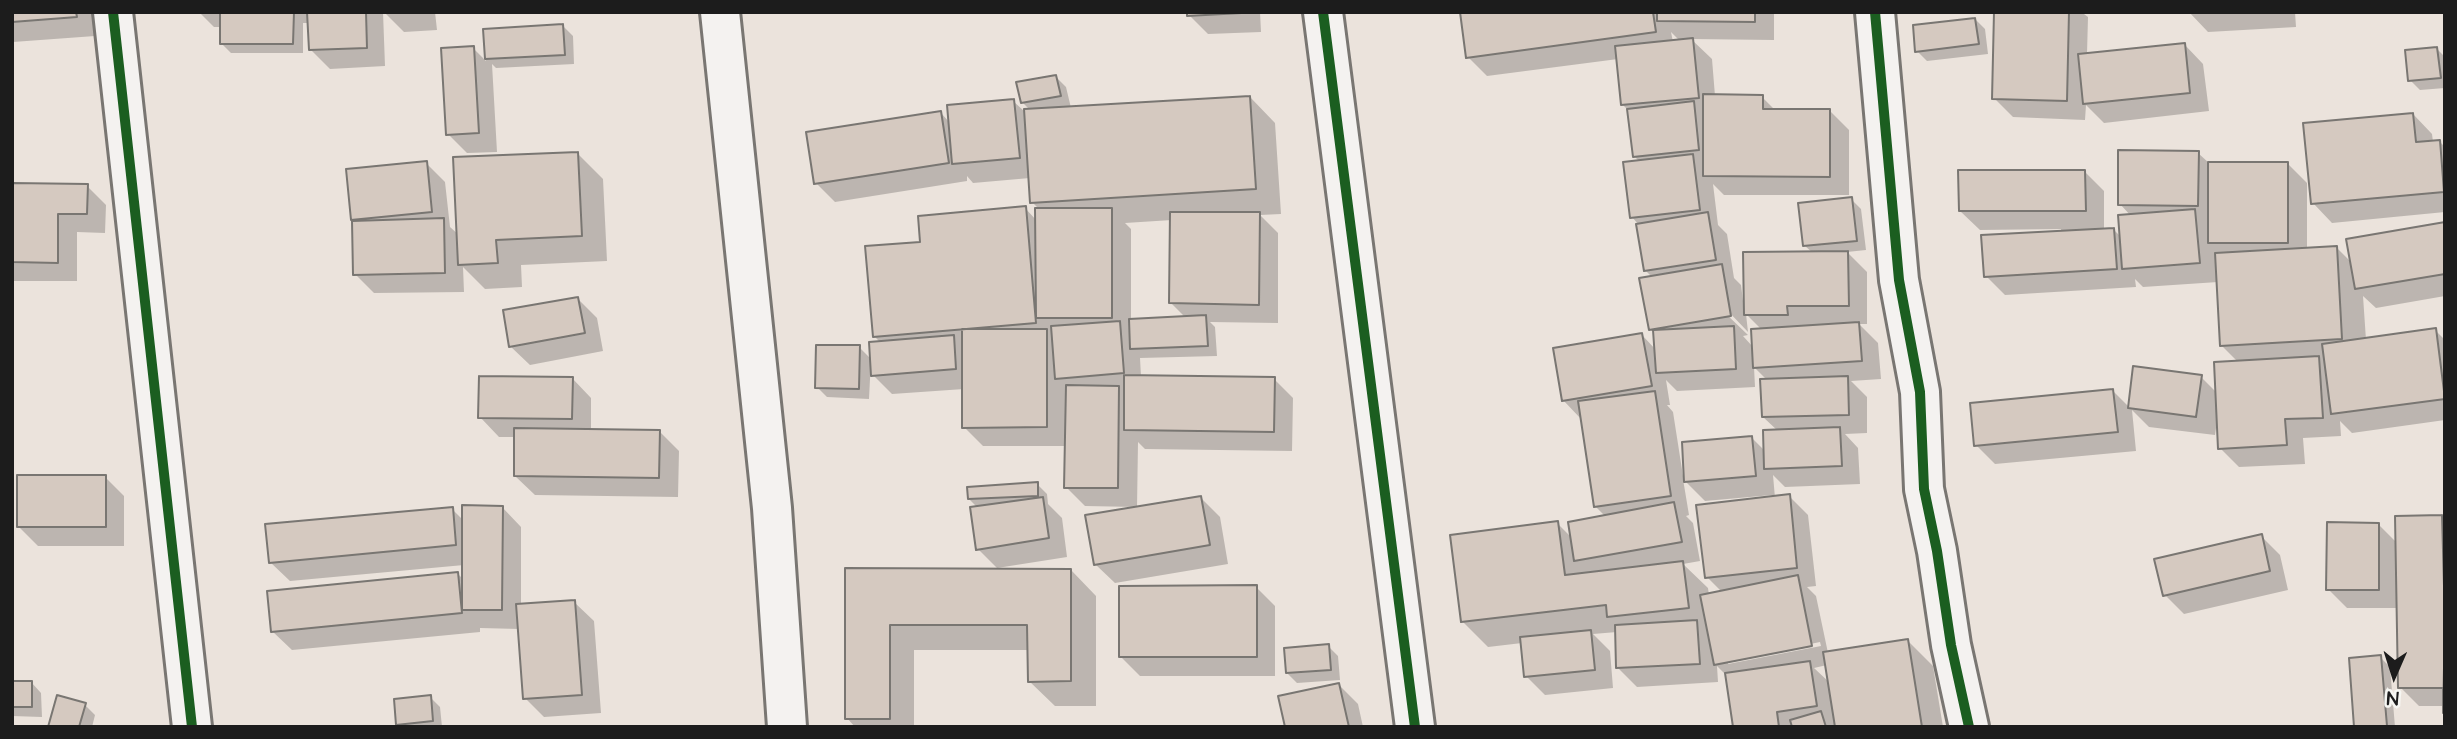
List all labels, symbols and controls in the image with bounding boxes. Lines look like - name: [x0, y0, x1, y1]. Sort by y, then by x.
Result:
- north arrow: [2359, 641, 2429, 711]
- text: N: [2386, 684, 2400, 711]

